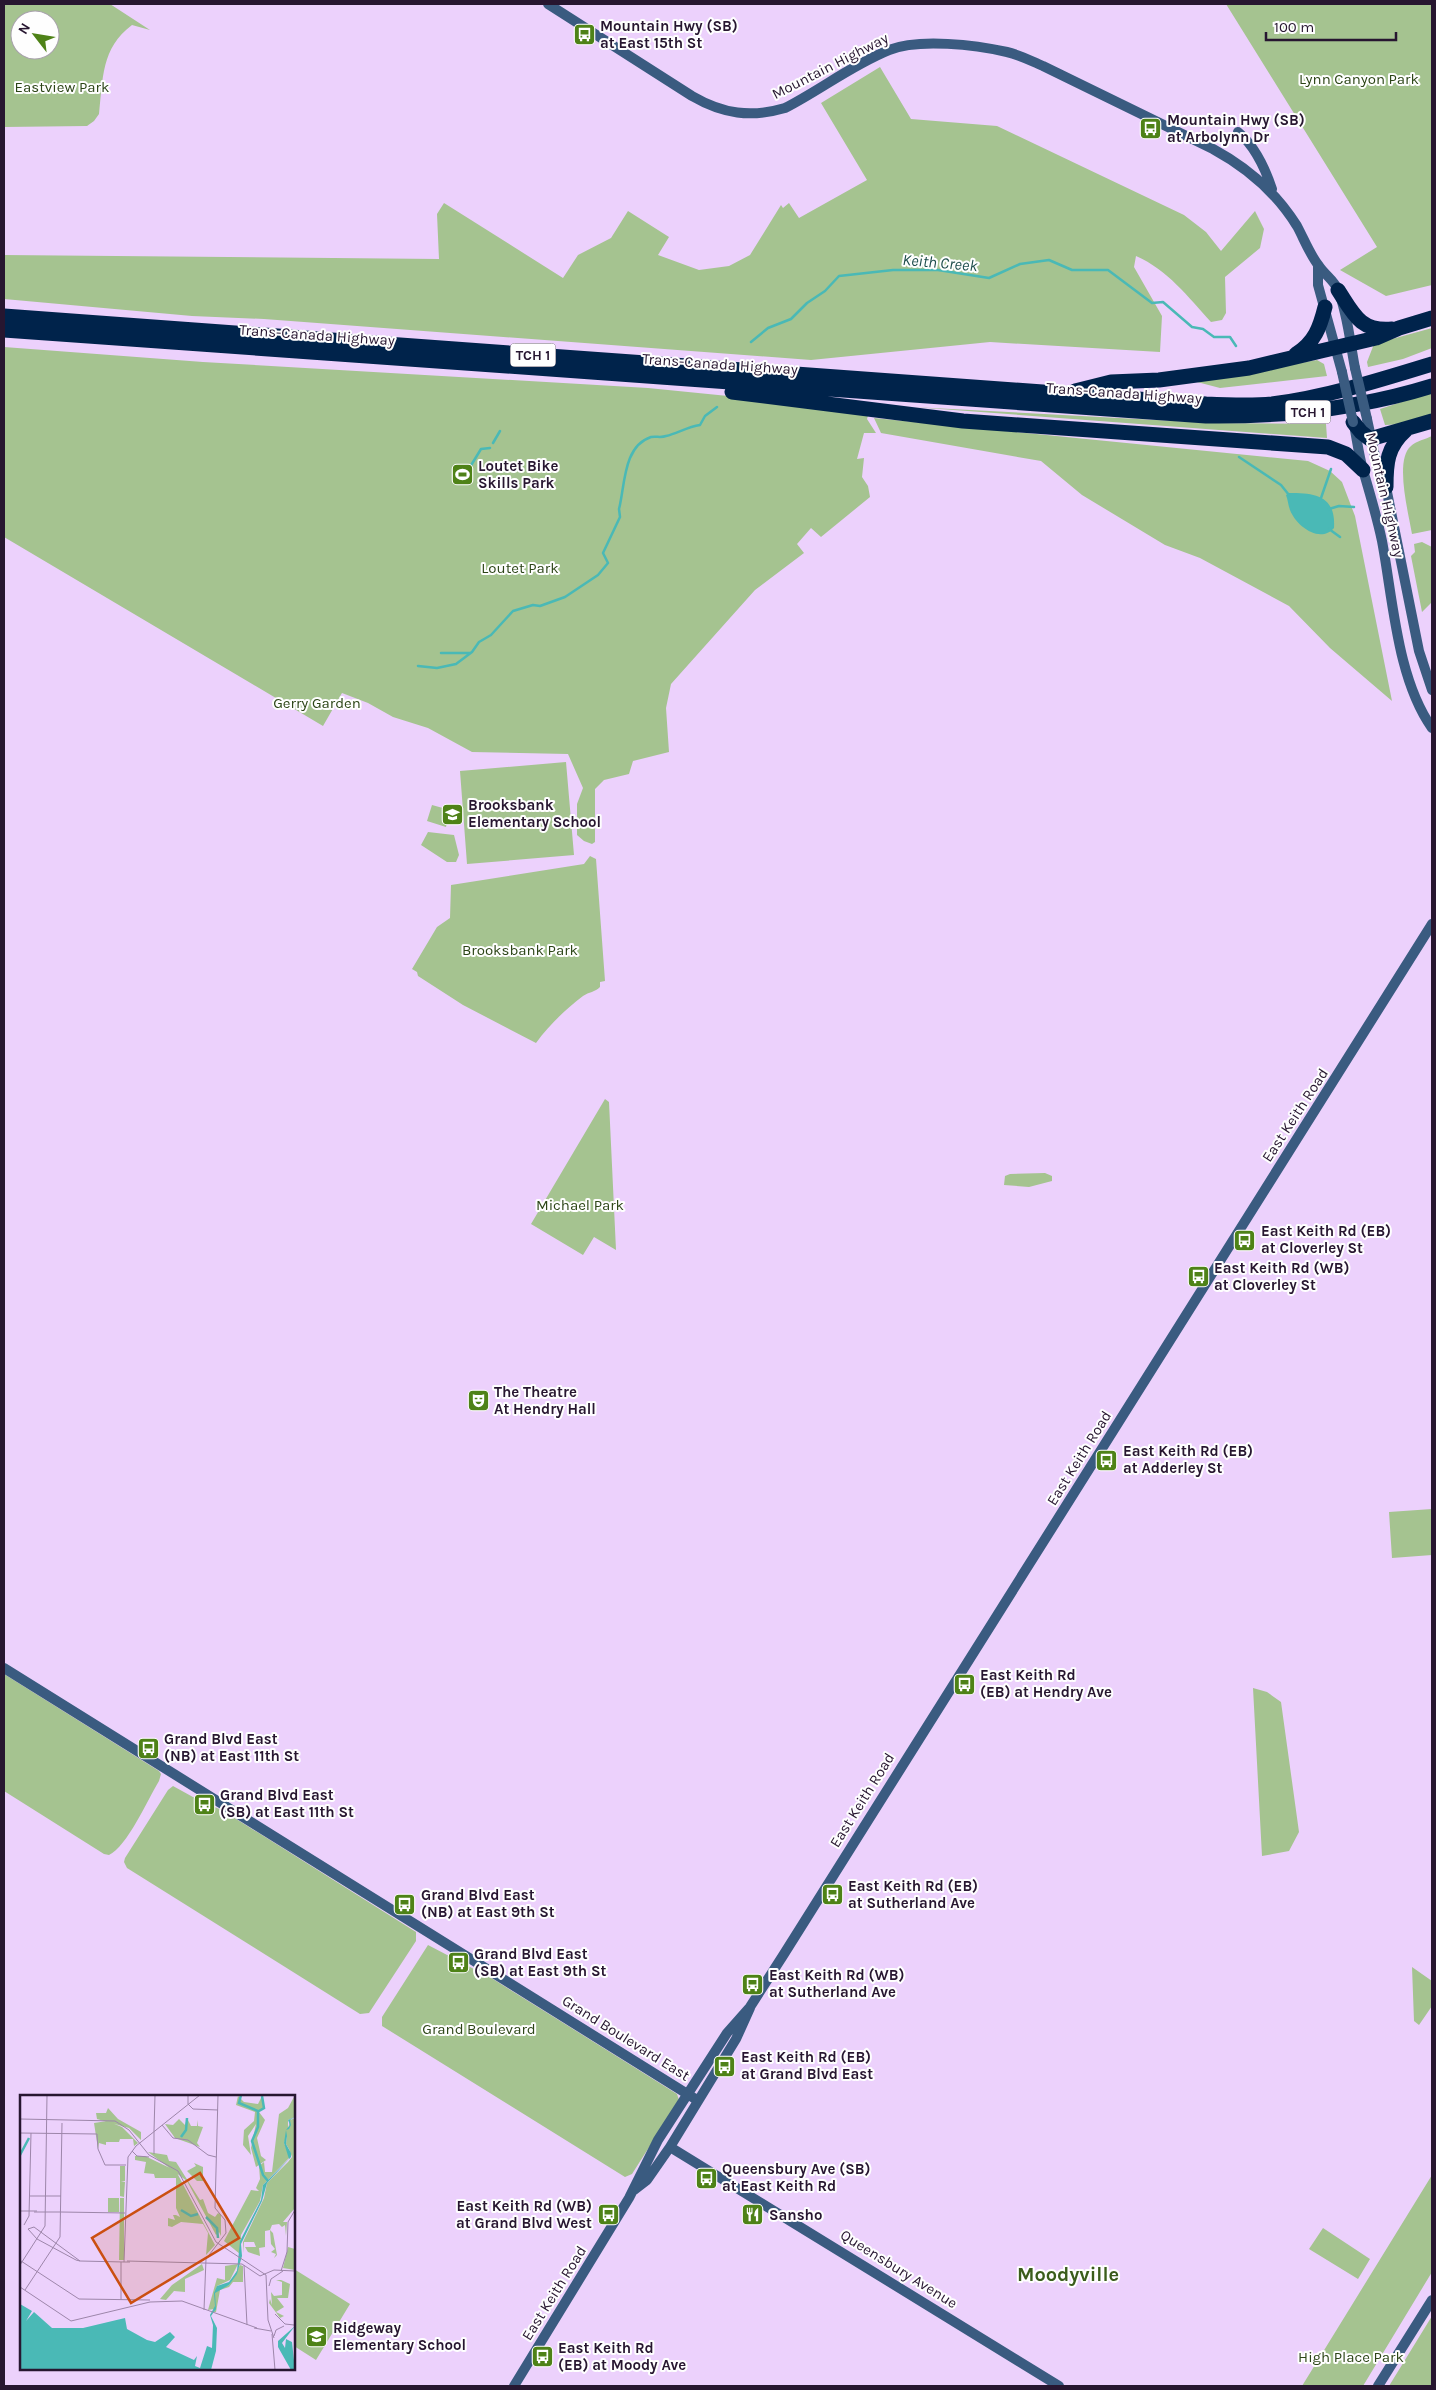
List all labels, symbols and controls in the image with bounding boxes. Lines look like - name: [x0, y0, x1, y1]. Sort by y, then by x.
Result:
- north arrow: [10, 10, 60, 60]
- scale bar: [1266, 10, 1396, 42]
- place label: Mountain Hwy (SB) at East 15th St: [600, 17, 738, 52]
- text: 100 m: [1274, 18, 1314, 36]
- text: N: [14, 20, 34, 37]
- bus stop icon: Mountain Hwy (SB) at East 15th St: [572, 23, 596, 47]
- street label: Mountain Highway: [769, 29, 891, 103]
- park label: Lynn Canyon Park: [1299, 70, 1419, 88]
- park label: Eastview Park: [15, 78, 109, 96]
- place label: Mountain Hwy (SB) at Arbolynn Dr: [1167, 111, 1305, 146]
- bus stop icon: Mountain Hwy (SB) at Arbolynn Dr: [1139, 117, 1163, 141]
- water label: Keith Creek: [902, 250, 979, 275]
- street label: Trans-Canada Highway: [239, 321, 395, 349]
- road number: TCH 1: [510, 344, 556, 366]
- street label: Trans-Canada Highway: [642, 350, 798, 378]
- street label: Trans-Canada Highway: [1046, 379, 1202, 407]
- road number: TCH 1: [1286, 401, 1330, 424]
- street label: Mountain Highway: [1362, 431, 1408, 559]
- place label: Loutet Bike Skills Park: [478, 457, 558, 492]
- sports icon: Loutet Bike Skills Park: [450, 463, 474, 487]
- park label: Loutet Park: [481, 559, 559, 577]
- park label: Gerry Garden: [273, 694, 361, 712]
- place label: Brooksbank Elementary School: [468, 796, 601, 831]
- school or university icon: Brooksbank Elementary School: [440, 802, 464, 826]
- park label: Brooksbank Park: [462, 941, 578, 959]
- street label: East Keith Road: [1258, 1065, 1332, 1165]
- park label: Michael Park: [536, 1196, 624, 1214]
- place label: East Keith Rd (EB) at Cloverley St: [1261, 1222, 1391, 1257]
- bus stop icon: East Keith Rd (EB) at Cloverley St: [1233, 1228, 1257, 1252]
- place label: East Keith Rd (WB) at Cloverley St: [1214, 1259, 1350, 1294]
- bus stop icon: East Keith Rd (WB) at Cloverley St: [1186, 1265, 1210, 1289]
- place label: The Theatre At Hendry Hall: [494, 1383, 596, 1418]
- theatre icon: The Theatre At Hendry Hall: [466, 1389, 490, 1413]
- street label: East Keith Road: [1043, 1408, 1115, 1508]
- place label: East Keith Rd (EB) at Adderley St: [1123, 1442, 1253, 1477]
- bus stop icon: East Keith Rd (EB) at Adderley St: [1095, 1448, 1119, 1472]
- place label: East Keith Rd (EB) at Hendry Ave: [980, 1666, 1112, 1701]
- bus stop icon: East Keith Rd (EB) at Hendry Ave: [952, 1672, 976, 1696]
- place label: Grand Blvd East (NB) at East 11th St: [164, 1730, 299, 1765]
- bus stop icon: Grand Blvd East (NB) at East 11th St: [136, 1736, 160, 1760]
- street label: East Keith Road: [826, 1750, 898, 1850]
- place label: Grand Blvd East (SB) at East 11th St: [220, 1786, 354, 1821]
- bus stop icon: Grand Blvd East (SB) at East 11th St: [192, 1792, 216, 1816]
- place label: East Keith Rd (EB) at Sutherland Ave: [848, 1877, 978, 1912]
- bus stop icon: East Keith Rd (EB) at Sutherland Ave: [820, 1883, 844, 1907]
- place label: Grand Blvd East (NB) at East 9th St: [421, 1886, 555, 1921]
- bus stop icon: Grand Blvd East (NB) at East 9th St: [393, 1892, 417, 1916]
- place label: Grand Blvd East (SB) at East 9th St: [474, 1945, 607, 1980]
- bus stop icon: Grand Blvd East (SB) at East 9th St: [446, 1951, 470, 1975]
- place label: East Keith Rd (WB) at Sutherland Ave: [769, 1966, 905, 2001]
- bus stop icon: East Keith Rd (WB) at Sutherland Ave: [741, 1972, 765, 1996]
- street label: Grand Boulevard East: [559, 1991, 693, 2085]
- park label: Grand Boulevard: [422, 2020, 536, 2038]
- place label: East Keith Rd (EB) at Grand Blvd East: [741, 2048, 873, 2083]
- bus stop icon: East Keith Rd (EB) at Grand Blvd East: [713, 2054, 737, 2078]
- inset map: [20, 2095, 295, 2370]
- place label: Queensbury Ave (SB) at East Keith Rd: [722, 2160, 871, 2195]
- bus stop icon: Queensbury Ave (SB) at East Keith Rd: [694, 2166, 718, 2190]
- place label: East Keith Rd (WB) at Grand Blvd West: [456, 2197, 592, 2232]
- bus stop icon: East Keith Rd (WB) at Grand Blvd West: [596, 2203, 620, 2227]
- restaurant icon: Sansho: [741, 2203, 765, 2227]
- place label: Sansho: [769, 2206, 822, 2224]
- street label: Queensbury Avenue: [837, 2226, 961, 2312]
- street label: East Keith Road: [518, 2243, 590, 2343]
- district label: Moodyville: [1017, 2263, 1119, 2286]
- place label: Ridgeway Elementary School: [333, 2319, 466, 2354]
- school or university icon: Ridgeway Elementary School: [305, 2325, 329, 2349]
- place label: East Keith Rd (EB) at Moody Ave: [558, 2339, 686, 2374]
- bus stop icon: East Keith Rd (EB) at Moody Ave: [530, 2345, 554, 2369]
- park label: High Place Park: [1298, 2348, 1404, 2366]

